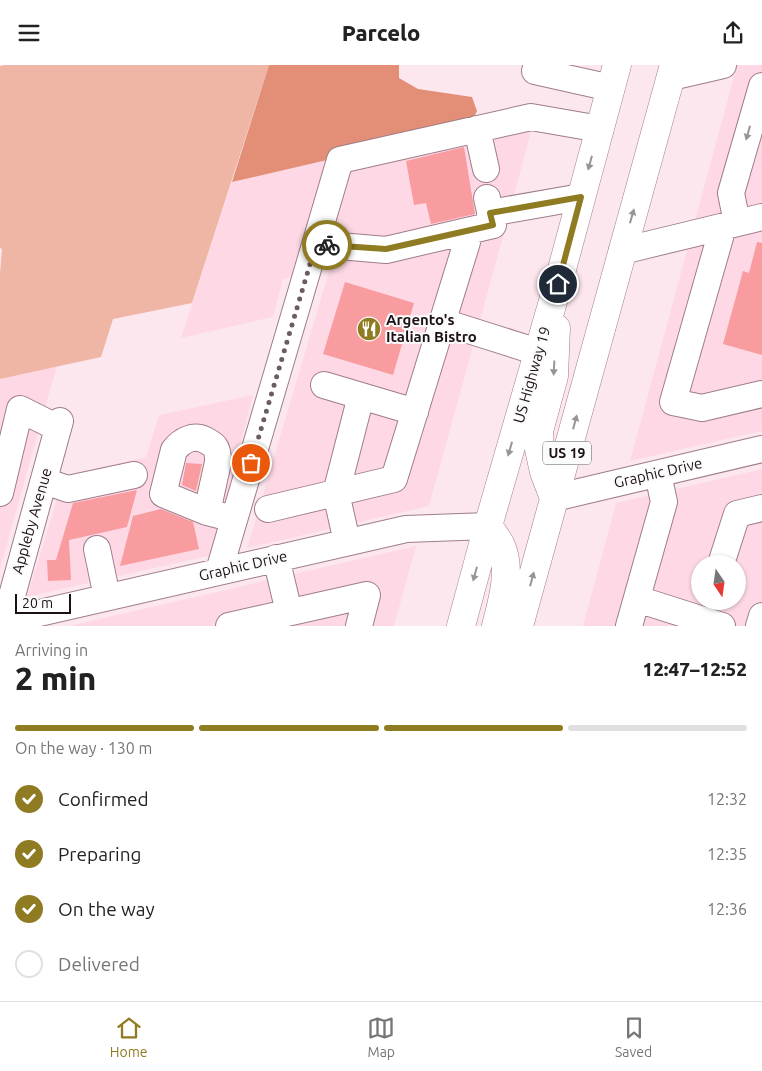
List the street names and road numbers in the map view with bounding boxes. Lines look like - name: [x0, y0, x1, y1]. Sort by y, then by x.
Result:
- street label: US Highway 19: [510, 325, 553, 425]
- road number: US 19: [543, 441, 591, 464]
- street label: Graphic Drive: [612, 454, 704, 491]
- street label: Appleby Avenue: [8, 466, 55, 576]
- street label: Graphic Drive: [197, 547, 289, 584]

